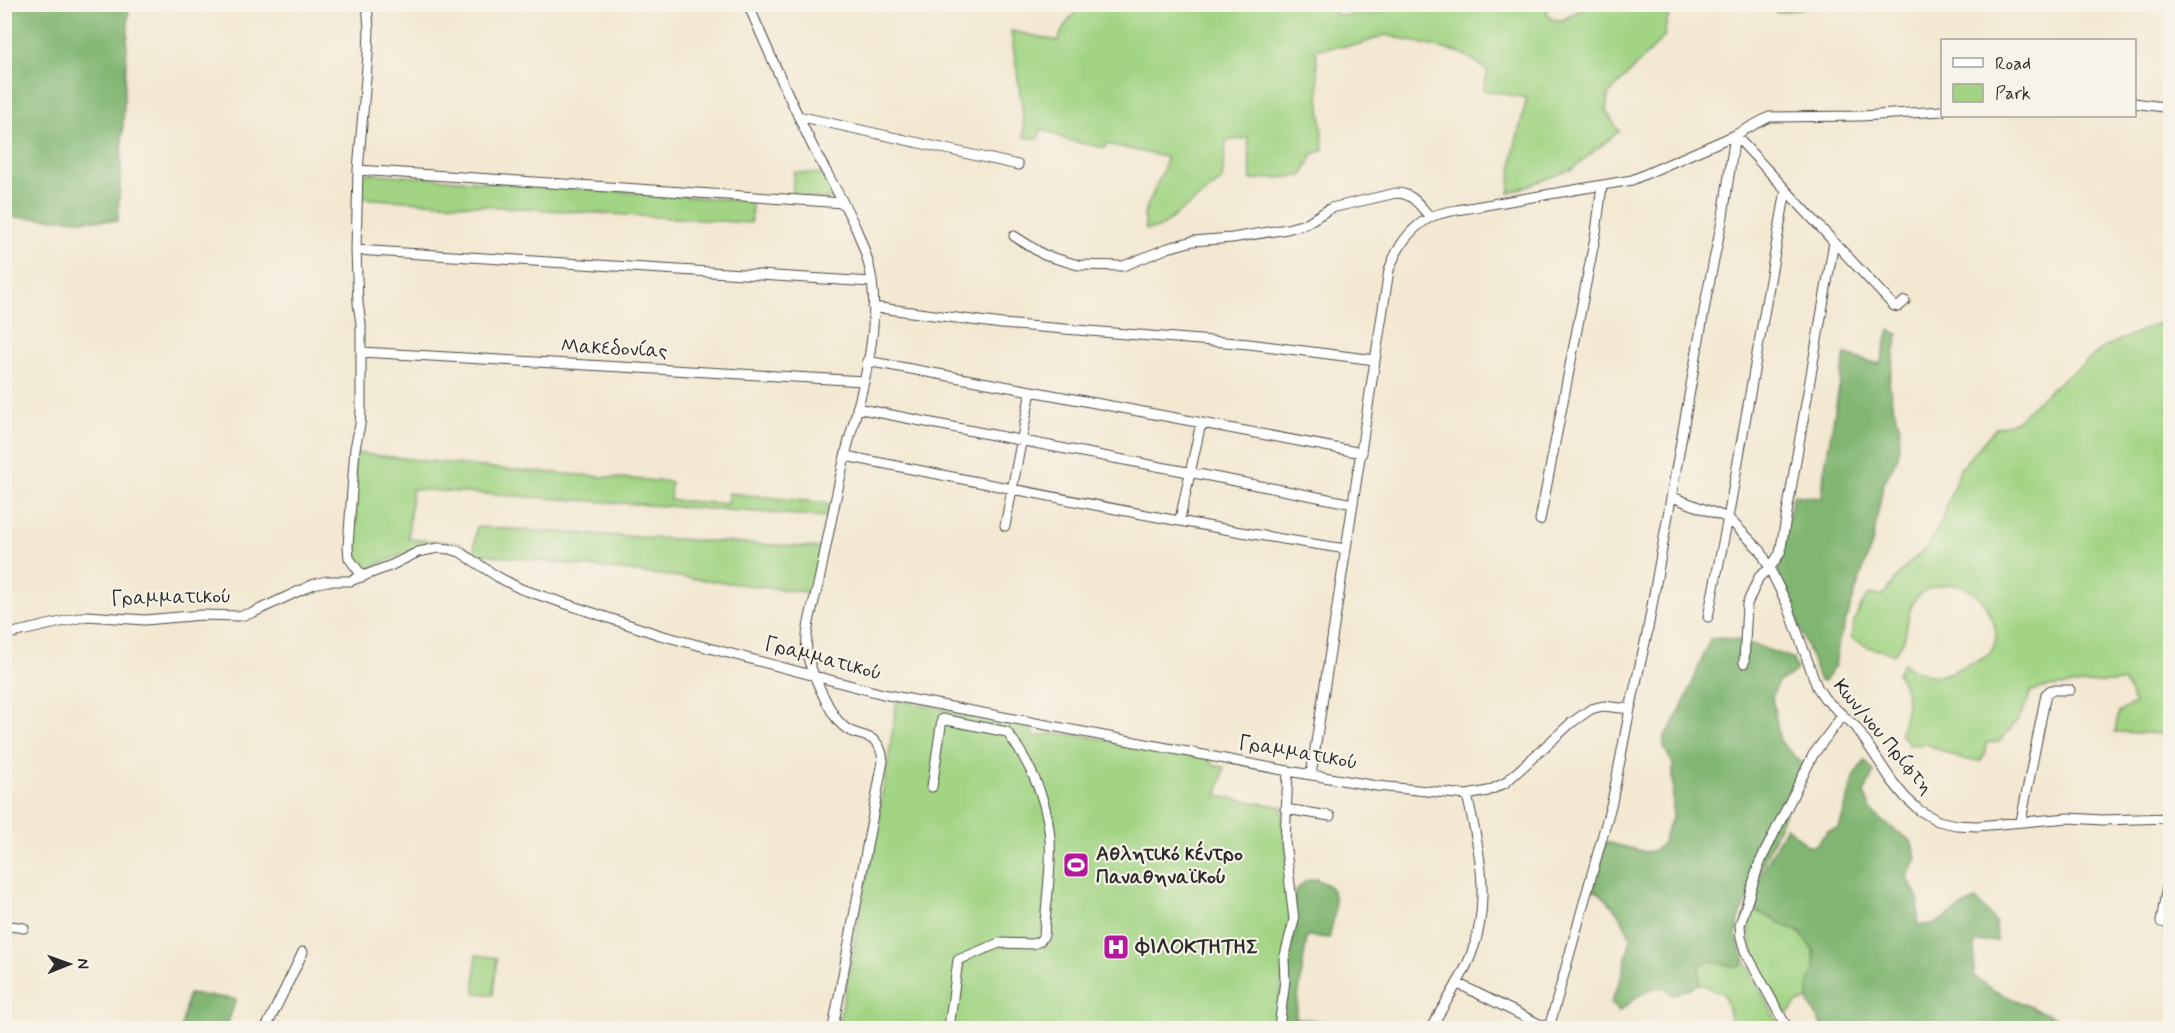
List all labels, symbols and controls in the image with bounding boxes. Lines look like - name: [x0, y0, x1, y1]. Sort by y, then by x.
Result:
- legend: [1941, 39, 2136, 117]
- text: Road: [1995, 52, 2031, 76]
- text: Park: [1995, 82, 2031, 106]
- street label: Μακεδονίας: [560, 333, 668, 365]
- street label: Γραμματικού: [111, 583, 231, 613]
- street label: Γραμματικού: [761, 630, 885, 688]
- street label: Κων/νου Πρίφτη: [1827, 674, 1939, 800]
- street label: Γραμματικού: [1236, 729, 1360, 777]
- place label: Αθλητικό κέντρο Παναθηναϊκού: [1096, 840, 1243, 891]
- sports icon: Αθλητικό κέντρο Παναθηναϊκού: [1061, 850, 1091, 880]
- hospital icon: ΦΙΛΟΚΤΗΤΗΣ: [1101, 932, 1131, 962]
- north arrow: [39, 934, 99, 994]
- place label: ΦΙΛΟΚΤΗΤΗΣ: [1135, 934, 1258, 961]
- text: N: [72, 958, 93, 969]

